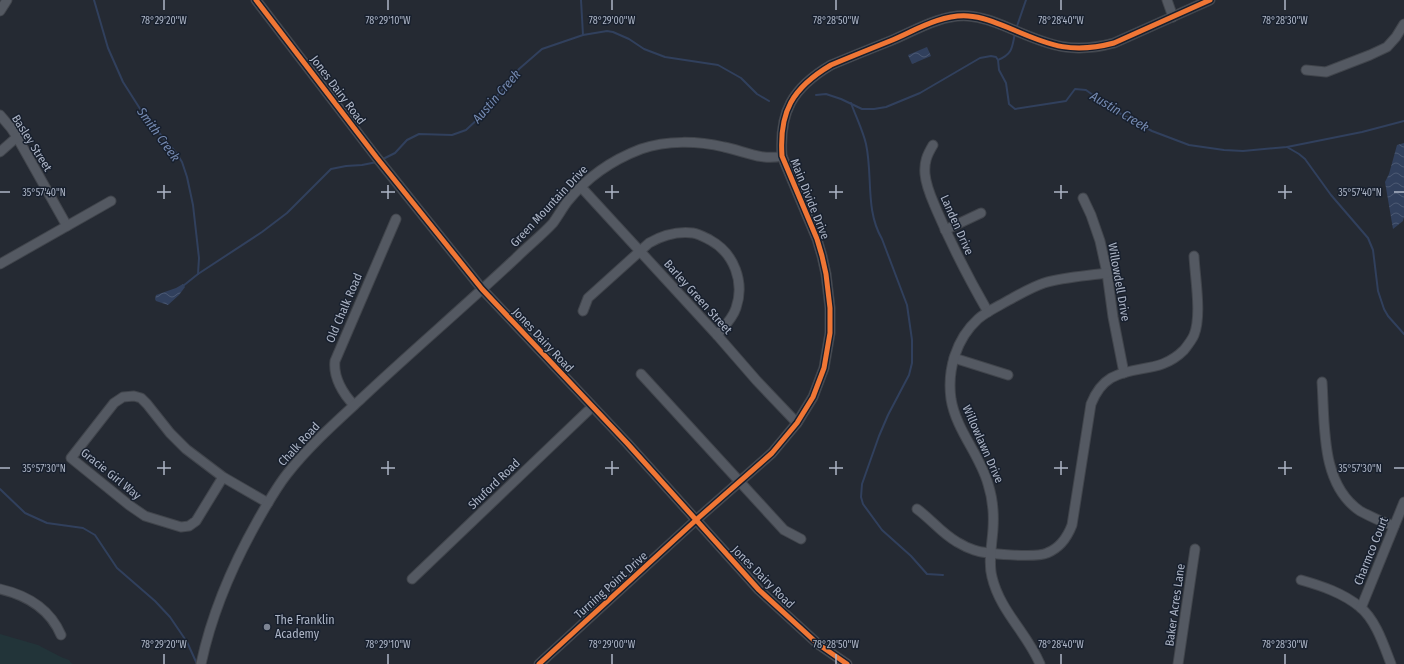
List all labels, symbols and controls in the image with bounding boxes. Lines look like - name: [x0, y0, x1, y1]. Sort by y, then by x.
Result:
- text: 78°29'20"W: [141, 15, 187, 27]
- text: 78°29'10"W: [365, 15, 411, 27]
- text: 78°29'00"W: [589, 15, 636, 27]
- text: 78°28'50"W: [813, 15, 859, 27]
- text: 78°28'40"W: [1038, 15, 1084, 27]
- text: 78°28'30"W: [1262, 15, 1308, 27]
- street label: Jones Dairy Road: [308, 53, 368, 127]
- water label: Austin Creek: [469, 66, 524, 127]
- water label: Austin Creek: [1087, 88, 1152, 135]
- water label: Smith Creek: [133, 104, 183, 165]
- street label: Basley Street: [9, 112, 55, 174]
- street label: Main Divide Drive: [787, 157, 833, 241]
- street label: Green Mountain Drive: [508, 162, 590, 250]
- text: 35°57'40"N: [22, 187, 66, 199]
- text: 35°57'40"N: [1338, 187, 1382, 199]
- street label: Landen Drive: [938, 193, 977, 257]
- street label: Willowdell Drive: [1105, 242, 1133, 322]
- street label: Barley Green Street: [661, 257, 735, 337]
- street label: Old Chalk Road: [323, 271, 365, 345]
- street label: Jones Dairy Road: [510, 305, 576, 375]
- street label: Willowlawn Drive: [960, 403, 1006, 485]
- street label: Chalk Road: [275, 419, 323, 469]
- street label: Gracie Girl Way: [78, 446, 144, 503]
- street label: Shuford Road: [465, 456, 523, 512]
- text: 35°57'30"N: [22, 463, 66, 475]
- text: 35°57'30"N: [1338, 463, 1382, 475]
- street label: Charmco Court: [1351, 515, 1391, 587]
- street label: Jones Dairy Road: [729, 543, 797, 611]
- street label: Turning Point Drive: [572, 549, 650, 621]
- street label: Baker Acres Lane: [1162, 563, 1188, 647]
- place label: The Franklin Academy: [275, 613, 335, 641]
- marker: The Franklin Academy: [262, 622, 272, 632]
- text: 78°29'20"W: [141, 639, 187, 651]
- text: 78°29'10"W: [365, 639, 411, 651]
- text: 78°29'00"W: [589, 639, 636, 651]
- text: 78°28'50"W: [813, 639, 859, 651]
- text: 78°28'40"W: [1038, 639, 1084, 651]
- text: 78°28'30"W: [1262, 639, 1308, 651]

